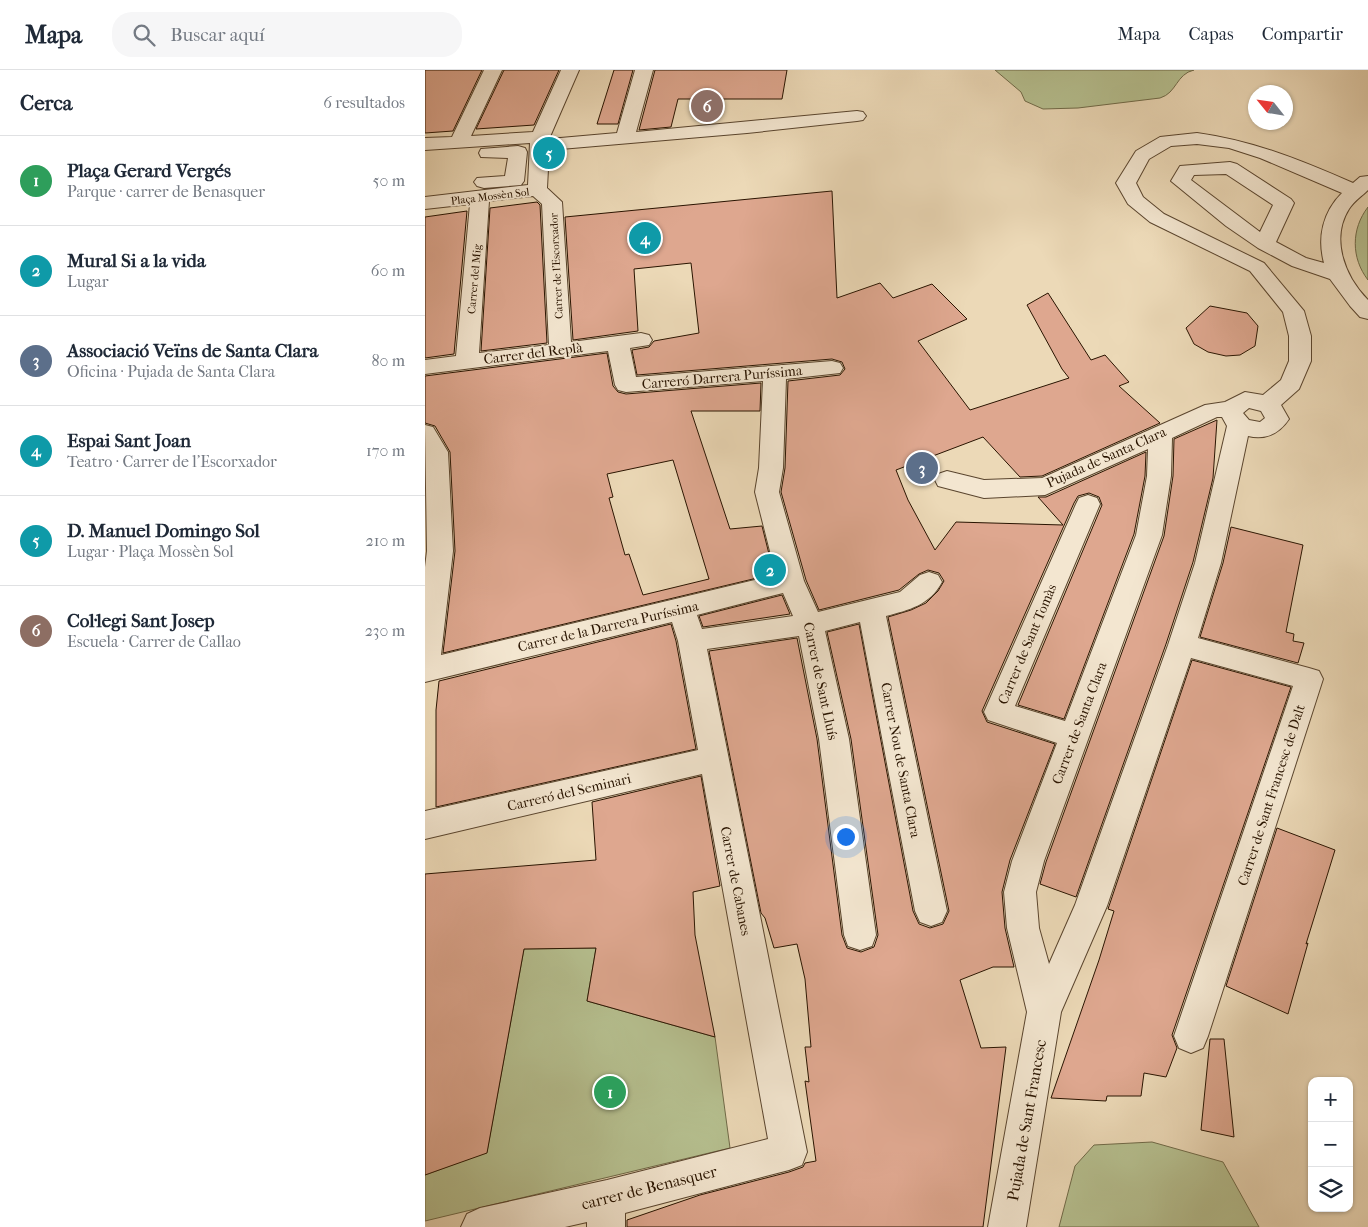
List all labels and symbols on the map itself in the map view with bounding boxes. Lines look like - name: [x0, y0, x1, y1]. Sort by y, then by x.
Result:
- north arrow: [1248, 85, 1293, 130]
- pin: 6: [691, 87, 723, 125]
- pin: 5: [533, 134, 565, 172]
- street label: Plaça Mossèn Sol: [450, 185, 530, 208]
- street label: Carrer de l'Escorxador: [547, 212, 566, 319]
- pin: 4: [629, 219, 661, 257]
- street label: Carrer del Mig: [465, 243, 484, 315]
- street label: Carrer del Replà: [483, 339, 584, 368]
- street label: Carreró Darrera Puríssima: [641, 362, 804, 393]
- street label: Pujada de Santa Clara: [1044, 423, 1169, 492]
- pin: 3: [906, 449, 938, 487]
- pin: 2: [754, 551, 786, 589]
- street label: Carrer de Sant Tomàs: [994, 581, 1061, 707]
- street label: Carrer de la Darrera Puríssima: [516, 597, 701, 656]
- street label: Carrer de Sant Lluís: [800, 620, 841, 742]
- street label: Carrer de Santa Clara: [1048, 659, 1111, 787]
- street label: Carrer Nou de Santa Clara: [877, 681, 924, 840]
- street label: Carrer de Sant Francesc de Dalt: [1234, 702, 1309, 888]
- street label: Carreró del Seminari: [506, 770, 633, 815]
- your location: [833, 824, 859, 850]
- street label: Carrer de Cabanes: [717, 825, 754, 937]
- street label: Pujada de Sant Francesc: [1003, 1038, 1050, 1202]
- pin: 1: [594, 1073, 626, 1111]
- street label: carrer de Benasquer: [579, 1161, 719, 1214]

